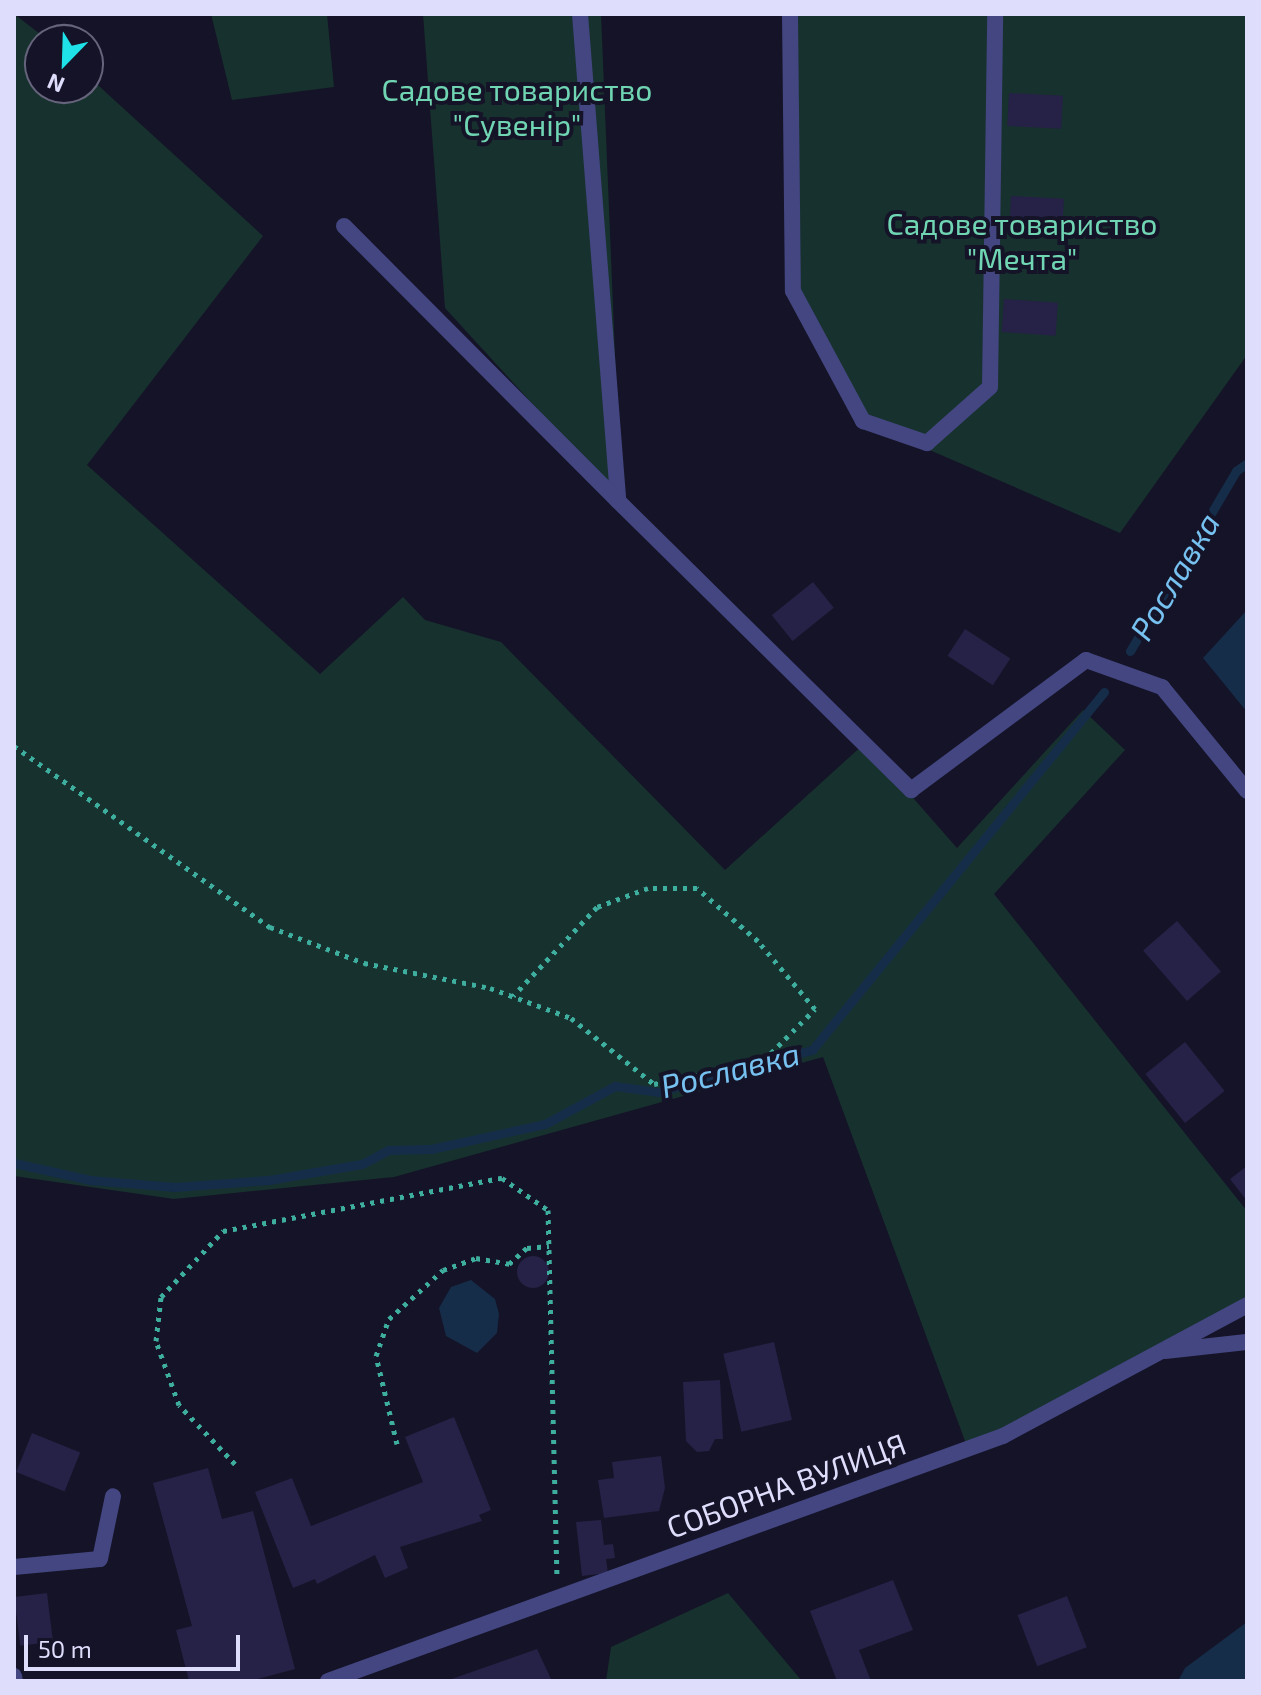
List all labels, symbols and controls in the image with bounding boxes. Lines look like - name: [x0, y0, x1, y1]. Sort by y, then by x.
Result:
- north arrow: [24, 24, 104, 104]
- text: N: [43, 69, 68, 99]
- park label: Садове товариство "Сувенір": [382, 71, 652, 142]
- park label: Садове товариство "Мечта": [887, 205, 1157, 276]
- water label: Рославка: [1121, 505, 1227, 647]
- water label: Рославка: [657, 1033, 803, 1105]
- street label: СОБОРНА ВУЛИЦЯ: [662, 1425, 910, 1545]
- scale bar: [28, 1619, 244, 1669]
- text: 50 m: [38, 1634, 92, 1663]

